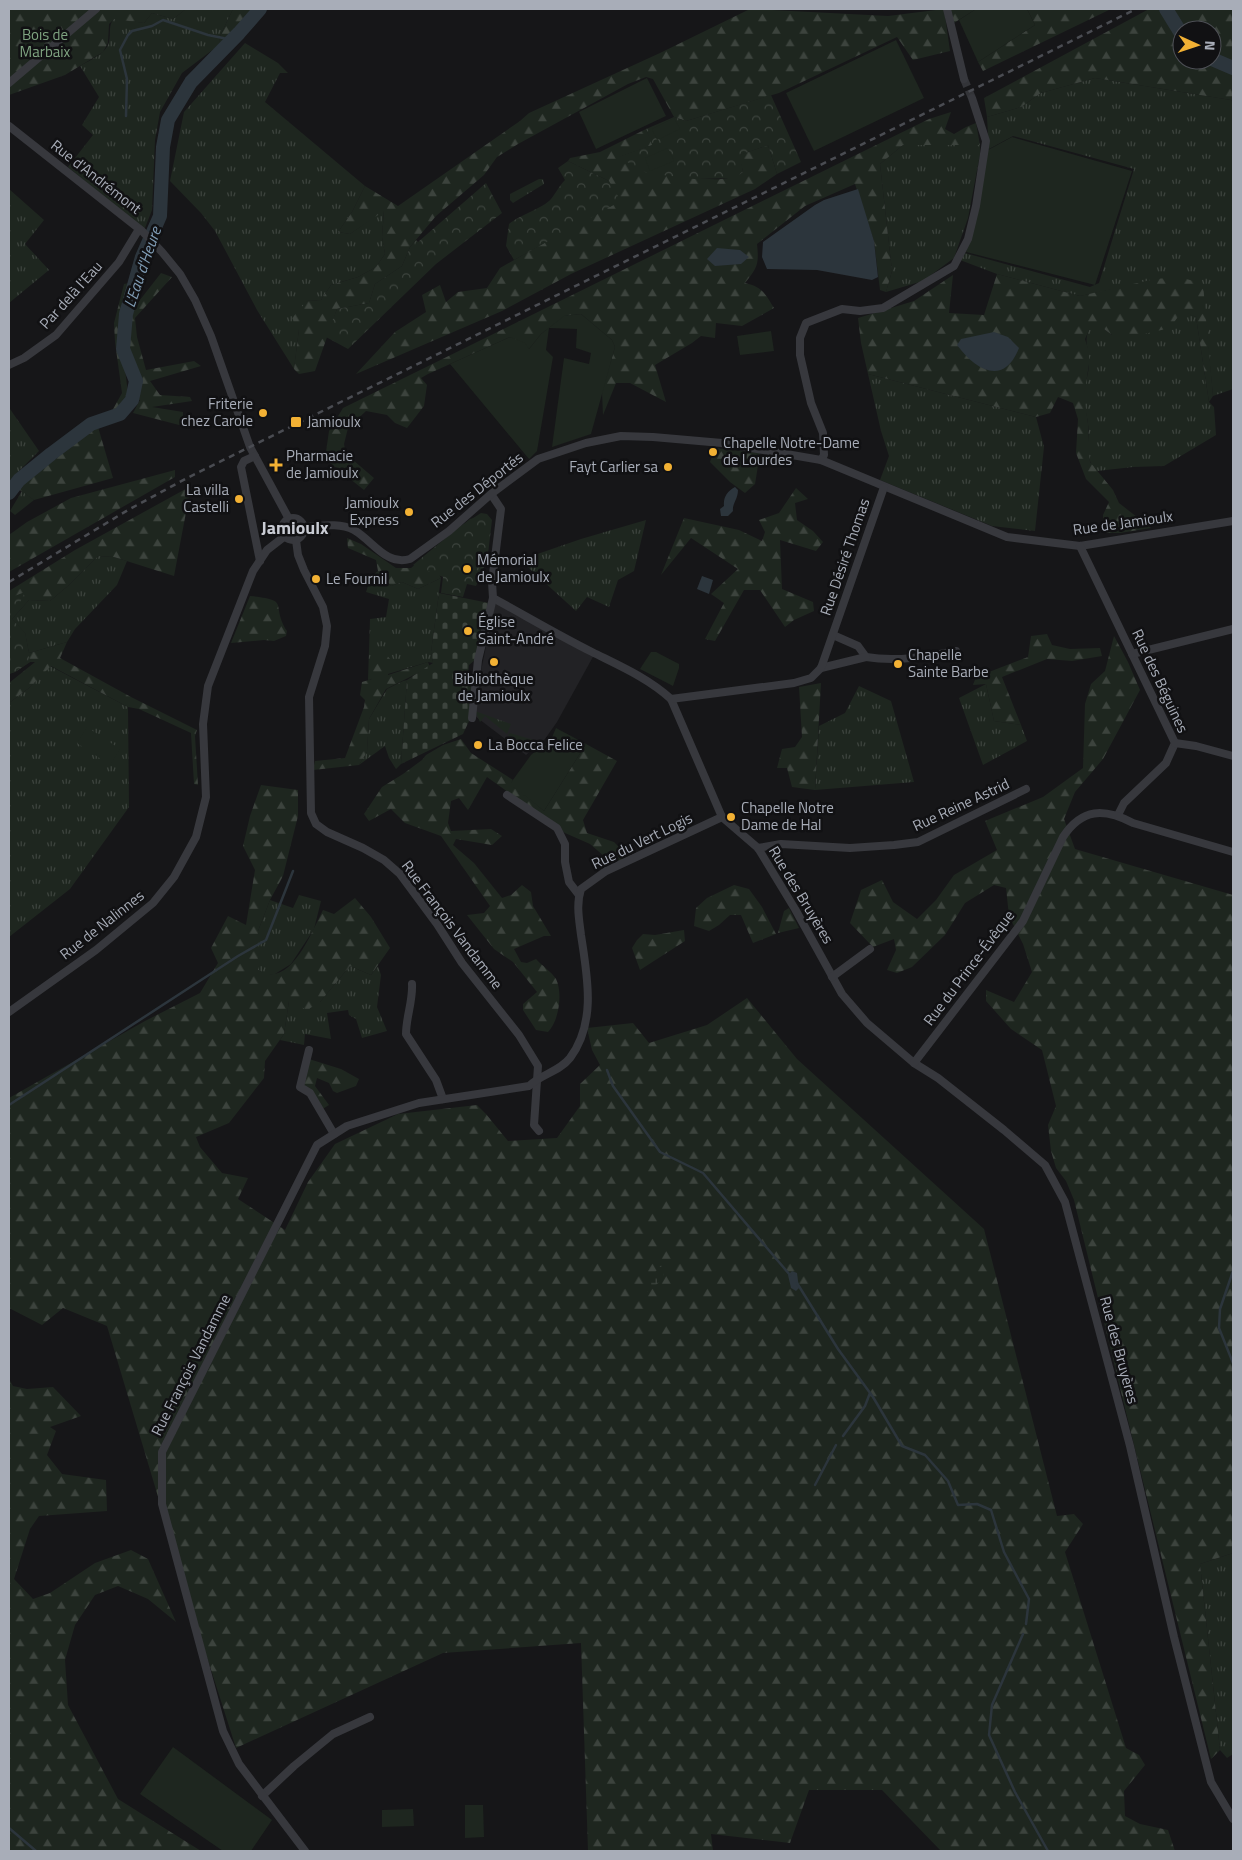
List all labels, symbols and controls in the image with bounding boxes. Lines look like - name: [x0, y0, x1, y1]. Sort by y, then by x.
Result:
- north arrow: [1172, 20, 1222, 70]
- park label: Bois de Marbaix: [20, 23, 71, 63]
- text: N: [1200, 40, 1221, 51]
- street label: Rue d'Andrémont: [46, 134, 147, 220]
- water label: L'Eau d'Heure: [117, 222, 168, 311]
- street label: Par delà l'Eau: [34, 255, 108, 334]
- place label: Friterie chez Carole: [181, 392, 253, 432]
- marker: Friterie chez Carole: [257, 407, 269, 419]
- place label: Jamioulx: [307, 410, 361, 433]
- marker: Jamioulx: [289, 415, 303, 429]
- place label: Chapelle Notre-Dame de Lourdes: [723, 431, 860, 471]
- place label: Pharmacie de Jamioulx: [286, 444, 359, 484]
- street label: Rue des Déportés: [426, 446, 528, 533]
- marker: Chapelle Notre-Dame de Lourdes: [707, 446, 719, 458]
- place label: Fayt Carlier sa: [569, 455, 658, 478]
- marker: Pharmacie de Jamioulx: [270, 459, 282, 471]
- marker: Fayt Carlier sa: [662, 461, 674, 473]
- place label: La villa Castelli: [183, 478, 229, 518]
- place label: Jamioulx Express: [345, 491, 399, 531]
- marker: La villa Castelli: [233, 493, 245, 505]
- street label: Rue Désiré Thomas: [814, 495, 875, 618]
- street label: Rue de Jamioulx: [1071, 504, 1175, 541]
- marker: Jamioulx Express: [403, 506, 415, 518]
- district label: Jamioulx: [261, 514, 329, 541]
- place label: Mémorial de Jamioulx: [477, 548, 550, 588]
- marker: Mémorial de Jamioulx: [461, 563, 473, 575]
- place label: Le Fournil: [326, 567, 388, 590]
- marker: Le Fournil: [310, 573, 322, 585]
- place label: Église Saint-André: [478, 610, 554, 650]
- marker: Église Saint-André: [462, 625, 474, 637]
- street label: Rue des Béguines: [1126, 625, 1195, 737]
- place label: Chapelle Sainte Barbe: [908, 643, 989, 683]
- marker: Bibliothèque de Jamioulx: [488, 656, 500, 668]
- marker: Chapelle Sainte Barbe: [892, 658, 904, 670]
- place label: Bibliothèque de Jamioulx: [454, 667, 534, 707]
- place label: La Bocca Felice: [488, 733, 583, 756]
- marker: La Bocca Felice: [472, 739, 484, 751]
- street label: Rue Reine Astrid: [909, 772, 1013, 837]
- place label: Chapelle Notre Dame de Hal: [741, 796, 834, 836]
- street label: Rue du Vert Logis: [587, 806, 696, 875]
- marker: Chapelle Notre Dame de Hal: [725, 811, 737, 823]
- street label: Rue des Bruyères: [763, 841, 840, 948]
- street label: Rue François Vandamme: [396, 855, 509, 994]
- street label: Rue de Nalinnes: [54, 884, 149, 965]
- street label: Rue du Prince-Évêque: [917, 905, 1020, 1030]
- street label: Rue François Vandamme: [145, 1290, 236, 1440]
- street label: Rue des Bruyères: [1094, 1294, 1145, 1406]

